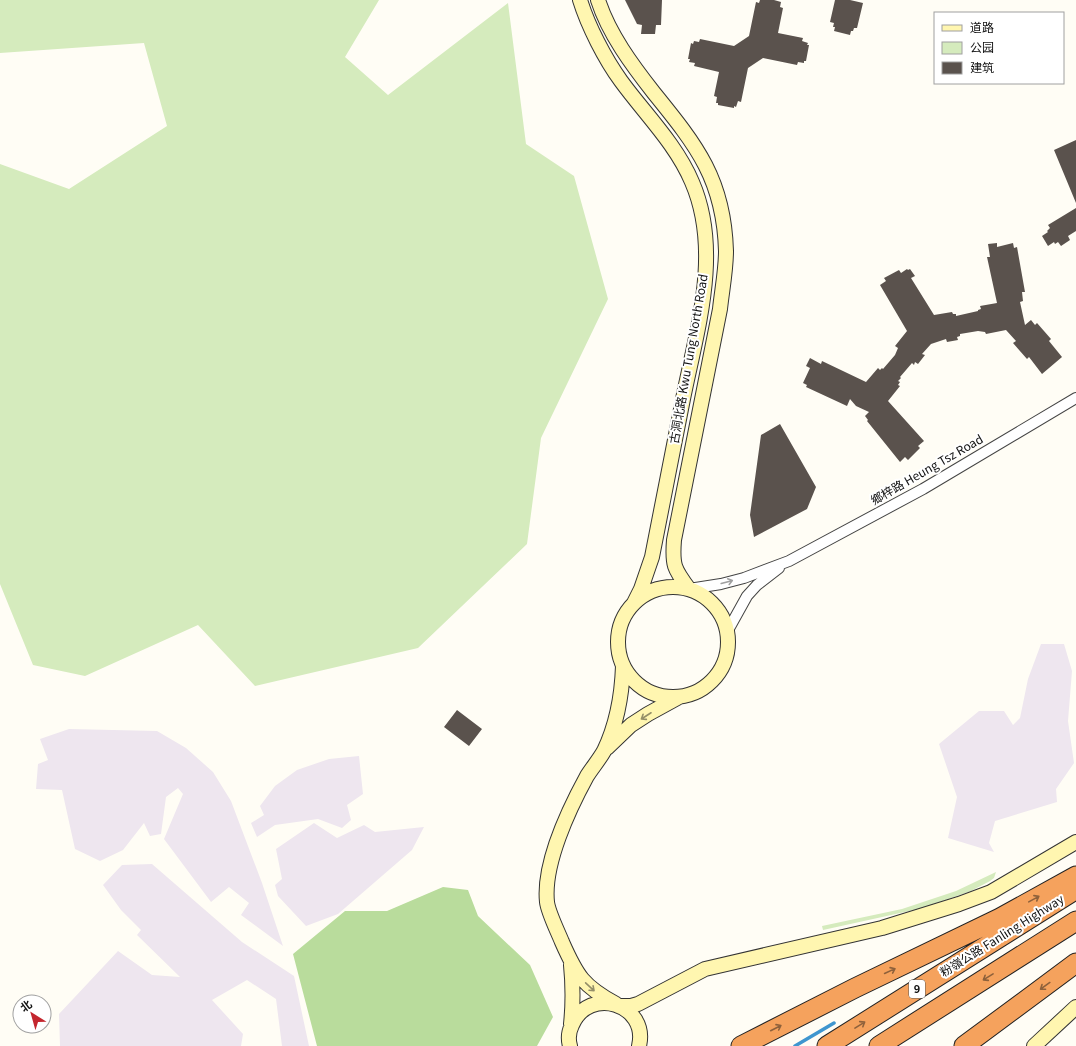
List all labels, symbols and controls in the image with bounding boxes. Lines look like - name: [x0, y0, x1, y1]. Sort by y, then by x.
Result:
- legend: [934, 12, 1064, 84]
- text: 道路: [970, 18, 994, 35]
- text: 公园: [970, 38, 994, 55]
- text: 建筑: [970, 58, 994, 75]
- street label: 古洞北路 Kwu Tung North Road: [664, 272, 711, 445]
- street label: 鄉梓路 Heung Tsz Road: [867, 430, 986, 508]
- one-way arrow: [720, 578, 733, 586]
- one-way arrow: [640, 712, 652, 720]
- street label: 粉嶺公路 Fanling Highway: [936, 889, 1067, 980]
- one-way arrow: [1027, 895, 1039, 903]
- one-way arrow: [884, 967, 896, 974]
- one-way arrow: [982, 973, 994, 981]
- road number: 9: [909, 980, 925, 998]
- one-way arrow: [585, 982, 595, 992]
- one-way arrow: [1039, 982, 1050, 990]
- north arrow: [12, 994, 52, 1034]
- text: 北: [16, 996, 35, 1015]
- one-way arrow: [854, 1021, 866, 1029]
- one-way arrow: [770, 1024, 782, 1031]

